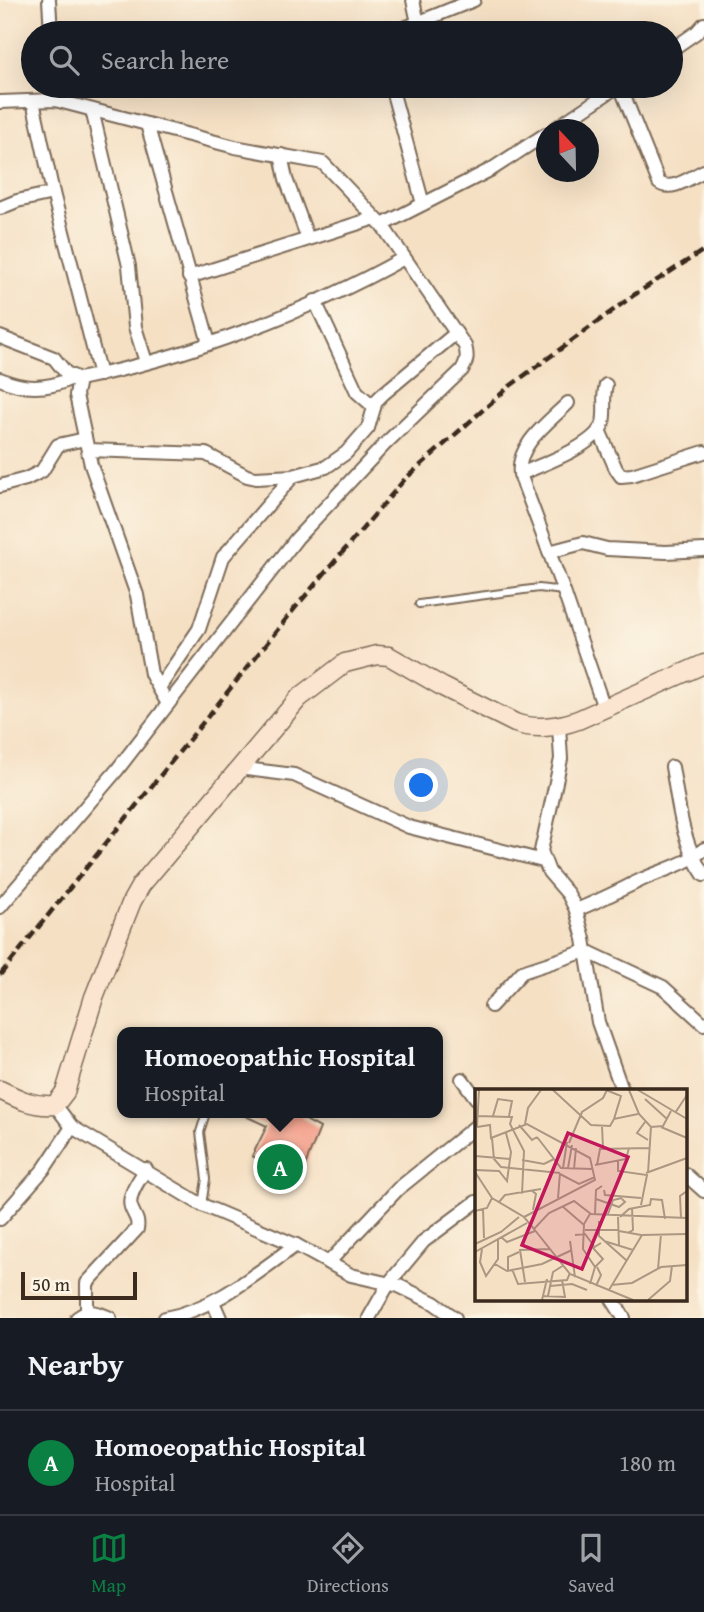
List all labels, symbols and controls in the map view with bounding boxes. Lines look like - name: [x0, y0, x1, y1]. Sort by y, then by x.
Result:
- search box: [21, 21, 683, 98]
- text: Search here: [101, 40, 229, 79]
- icon: search: [45, 41, 83, 79]
- north arrow: [536, 119, 599, 182]
- your location: [404, 768, 438, 802]
- popup: [117, 1027, 443, 1118]
- text: Homoeopathic Hospital: [145, 1037, 415, 1076]
- text: Hospital: [145, 1076, 225, 1109]
- inset map: [475, 1089, 686, 1300]
- pin: A: [257, 1141, 303, 1193]
- scale bar: [21, 1269, 136, 1301]
- text: 50 m: [32, 1270, 70, 1298]
- text: Nearby: [28, 1342, 124, 1386]
- text: Homoeopathic Hospital: [95, 1427, 366, 1466]
- text: A: [44, 1446, 58, 1479]
- text: 180 m: [619, 1446, 676, 1479]
- text: Hospital: [95, 1466, 175, 1499]
- tab: Map: [90, 1529, 128, 1599]
- tab: Directions: [307, 1529, 389, 1599]
- tab: Saved: [568, 1529, 614, 1599]

